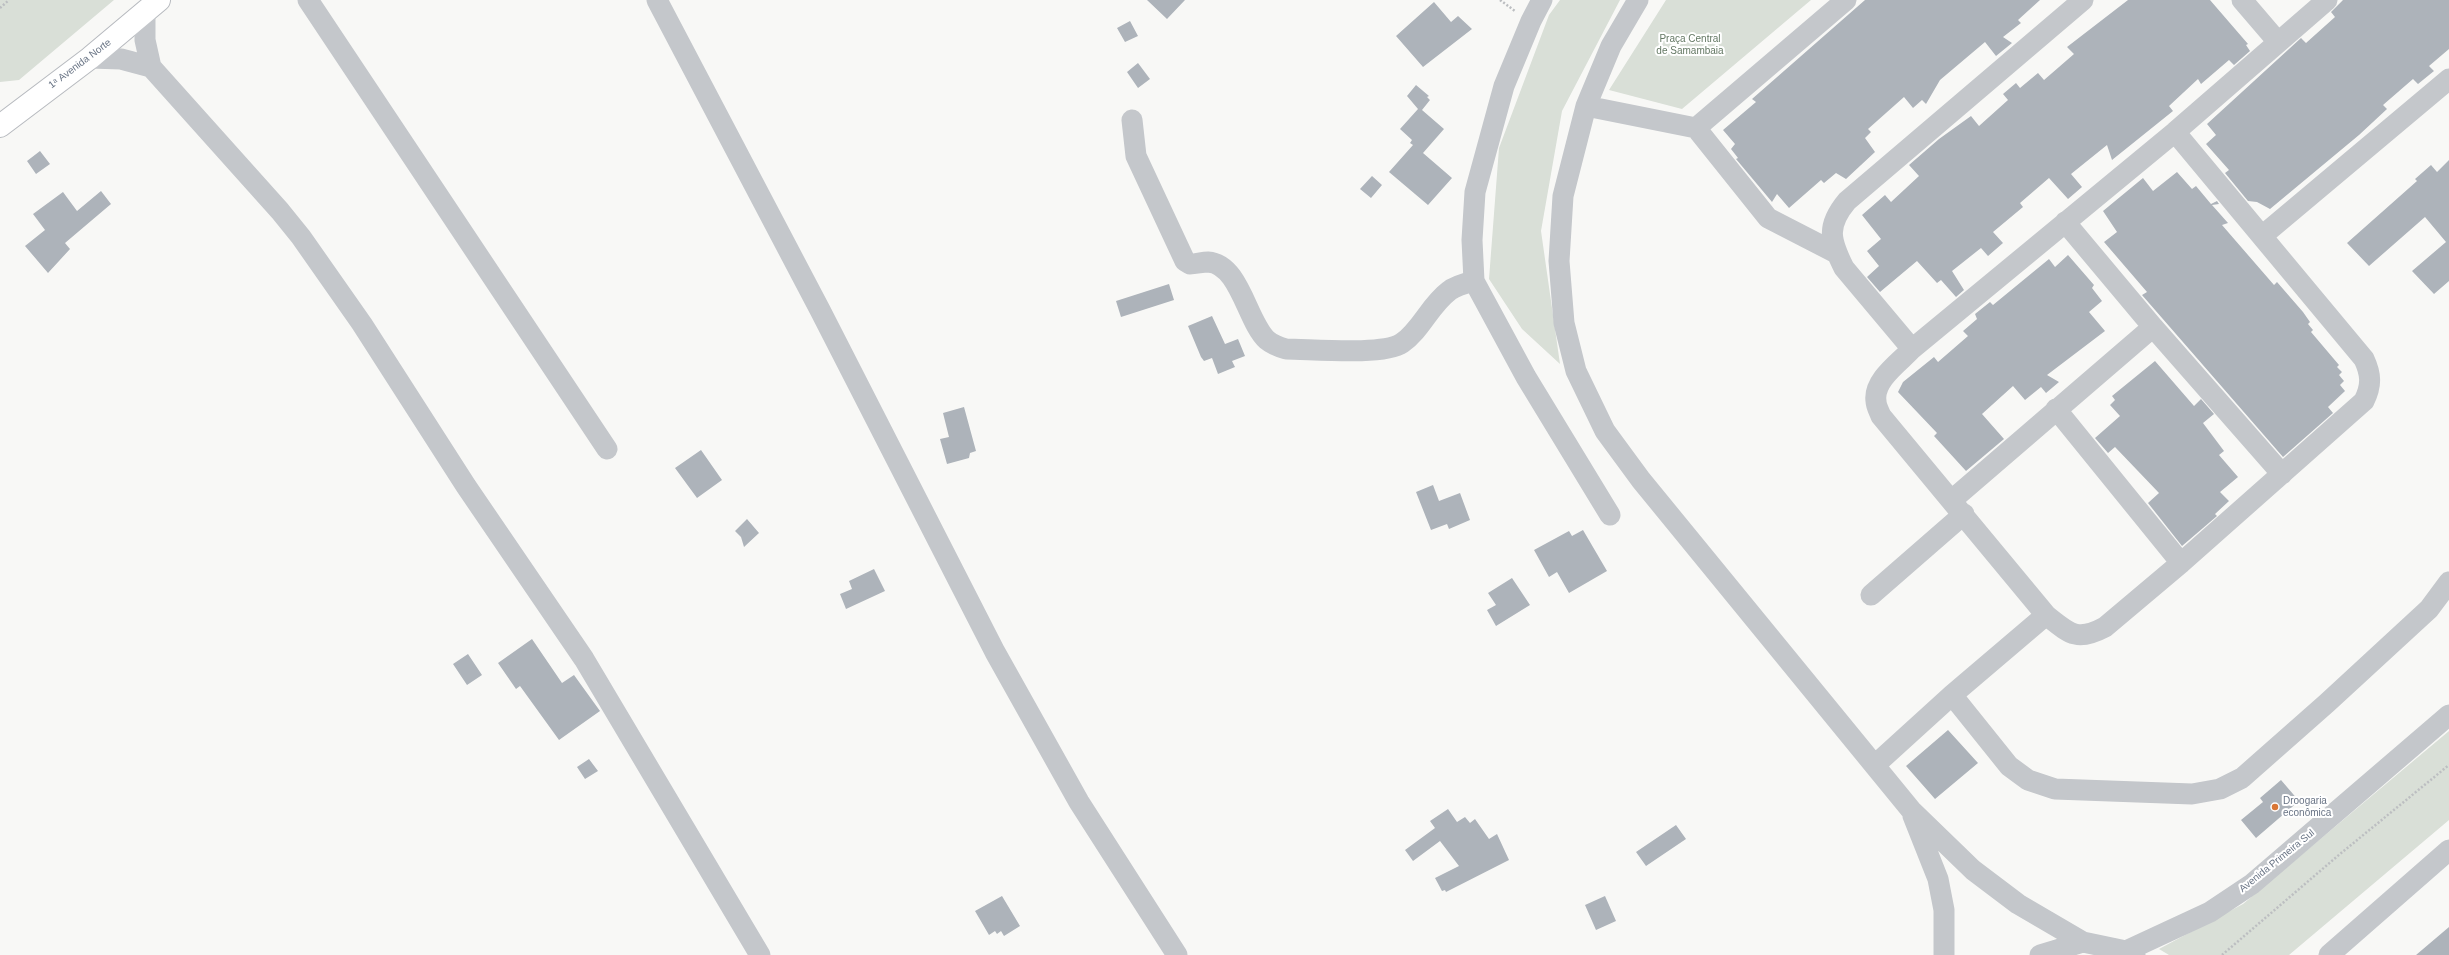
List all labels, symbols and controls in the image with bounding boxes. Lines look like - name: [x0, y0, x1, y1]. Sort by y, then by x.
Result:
- park label: Praça Central de Samambaia: [1656, 33, 1724, 56]
- street label: 1ᵃ Avenida Norte: [46, 37, 114, 91]
- place label: Droogaria econômica: [2283, 795, 2331, 818]
- marker: Droogaria econômica: [2270, 802, 2280, 812]
- street label: Avenida Primeira Sul: [2237, 827, 2317, 895]

